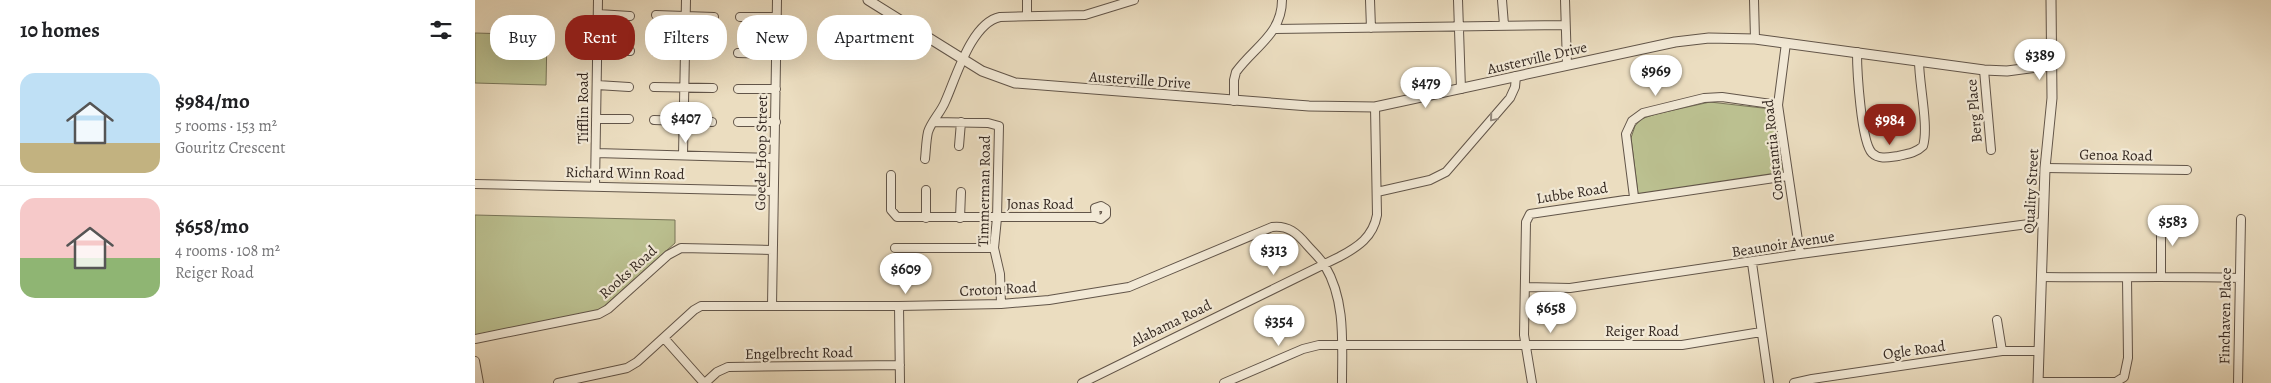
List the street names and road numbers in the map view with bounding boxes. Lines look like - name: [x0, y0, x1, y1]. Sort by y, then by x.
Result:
- street label: Austerville Drive: [1484, 37, 1589, 79]
- street label: Austerville Drive: [1088, 66, 1192, 94]
- street label: Tifflin Road: [573, 71, 593, 144]
- street label: Berg Place: [1961, 78, 1987, 144]
- street label: Goede Hoop Street: [750, 95, 772, 211]
- street label: Constantia Road: [1758, 98, 1788, 201]
- street label: Timmerman Road: [973, 134, 995, 247]
- street label: Genoa Road: [2079, 144, 2154, 166]
- street label: Quality Street: [2019, 148, 2043, 234]
- street label: Richard Winn Road: [565, 162, 686, 184]
- street label: Lubbe Road: [1535, 177, 1610, 208]
- street label: Jonas Road: [1006, 194, 1075, 214]
- street label: Beaunoir Avenue: [1730, 226, 1836, 262]
- street label: Rooks Road: [595, 240, 662, 303]
- street label: Finchaven Place: [2214, 267, 2236, 365]
- street label: Croton Road: [959, 277, 1038, 301]
- street label: Alabama Road: [1126, 294, 1216, 352]
- street label: Reiger Road: [1605, 321, 1680, 341]
- street label: Ogle Road: [1882, 336, 1947, 364]
- street label: Engelbrecht Road: [745, 342, 854, 364]

